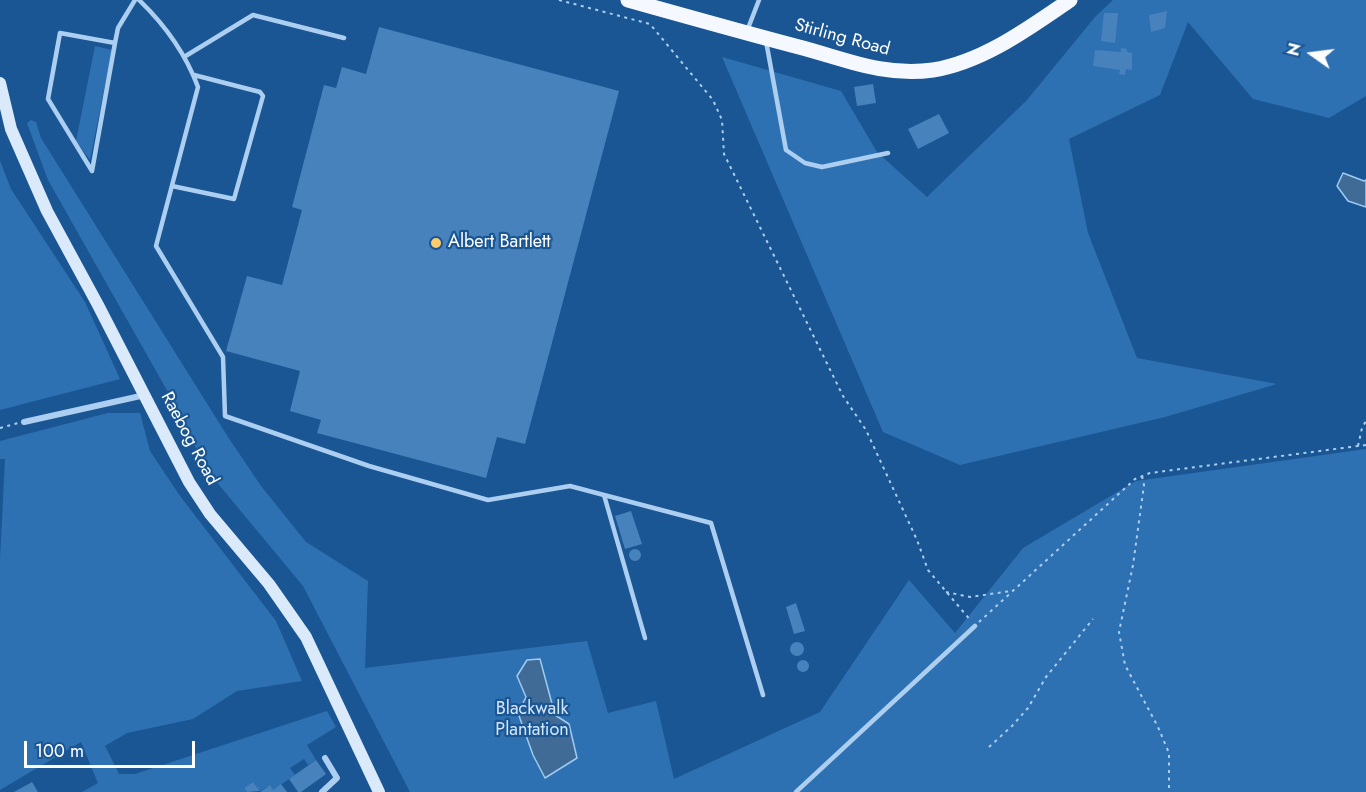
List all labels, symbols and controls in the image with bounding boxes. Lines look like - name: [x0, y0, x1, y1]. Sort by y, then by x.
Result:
- street label: Stirling Road: [792, 15, 892, 61]
- north arrow: [1282, 24, 1342, 84]
- text: N: [1281, 41, 1307, 58]
- place label: Albert Bartlett: [448, 232, 551, 254]
- marker: Albert Bartlett: [429, 236, 443, 250]
- street label: Raebog Road: [155, 389, 223, 489]
- park label: Blackwalk Plantation: [495, 699, 569, 742]
- scale bar: [27, 729, 198, 767]
- text: 100 m: [35, 738, 84, 764]

